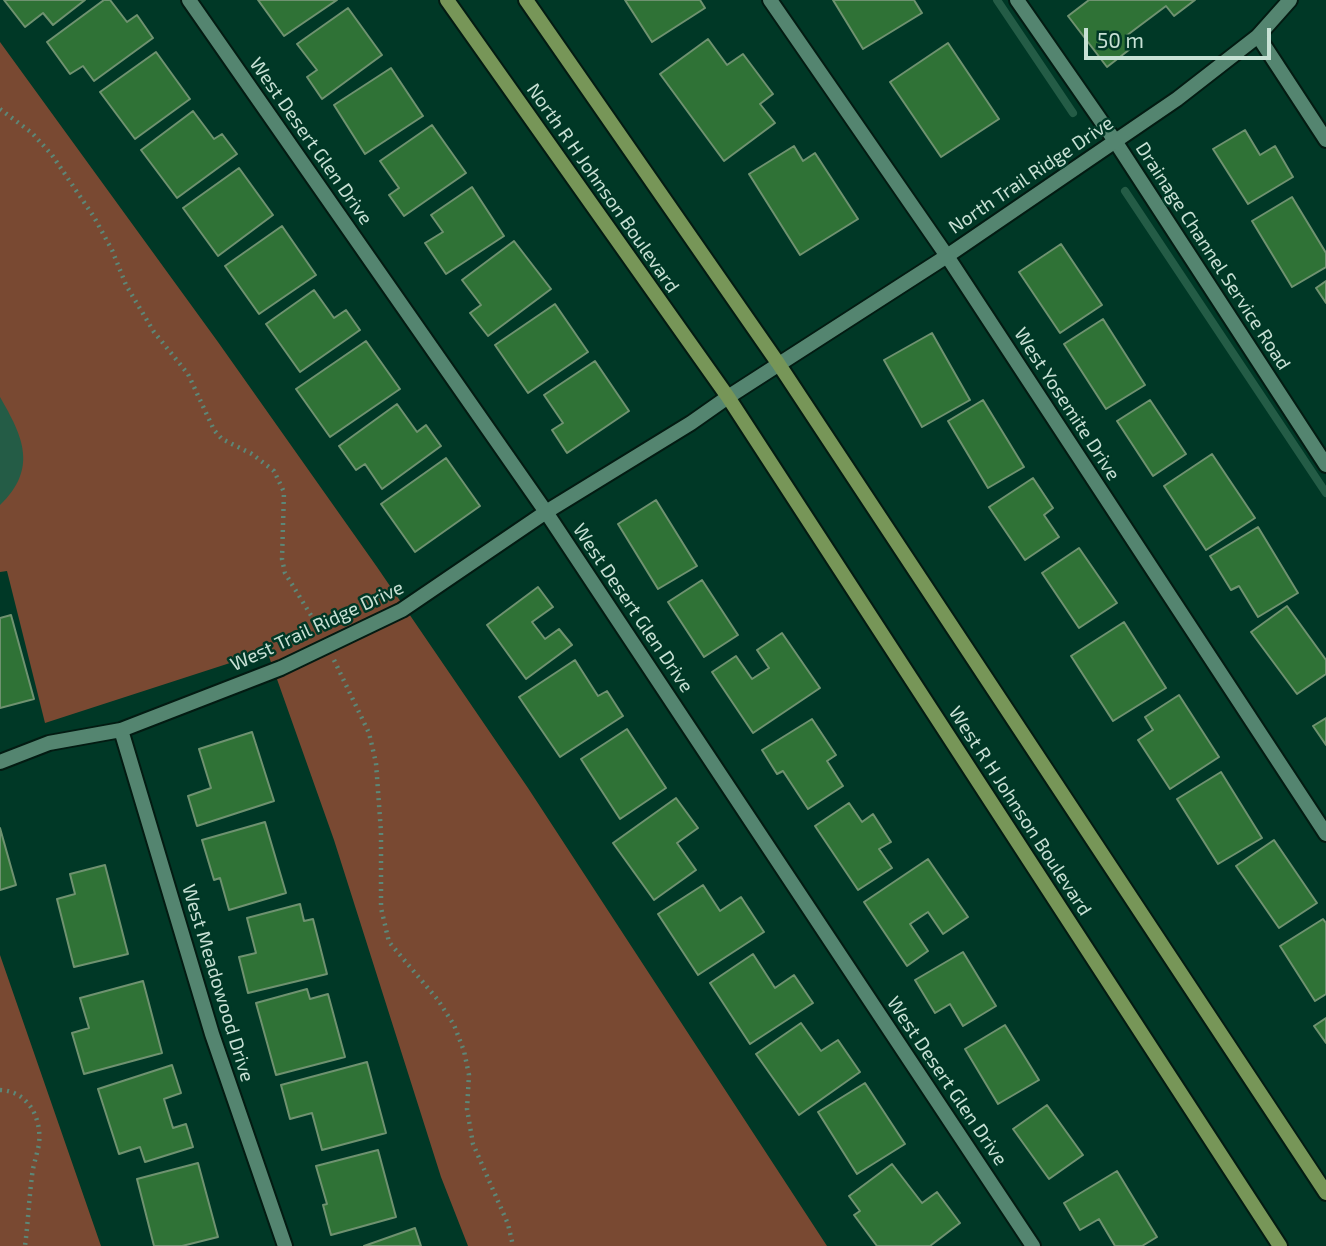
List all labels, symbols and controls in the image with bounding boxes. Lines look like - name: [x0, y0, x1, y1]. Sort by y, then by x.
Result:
- scale bar: [1088, 14, 1275, 58]
- text: 50 m: [1097, 27, 1144, 52]
- street label: West Desert Glen Drive: [245, 53, 377, 229]
- street label: North R H Johnson Boulevard: [522, 79, 684, 297]
- street label: North Trail Ridge Drive: [944, 111, 1118, 239]
- street label: Drainage Channel Service Road: [1131, 138, 1295, 374]
- street label: West Yosemite Drive: [1009, 323, 1125, 485]
- street label: West Desert Glen Drive: [568, 519, 698, 697]
- street label: West Trail Ridge Drive: [227, 576, 407, 676]
- street label: West R H Johnson Boulevard: [944, 702, 1096, 920]
- street label: West Meadowood Drive: [177, 881, 259, 1085]
- street label: West Desert Glen Drive: [882, 992, 1012, 1170]

